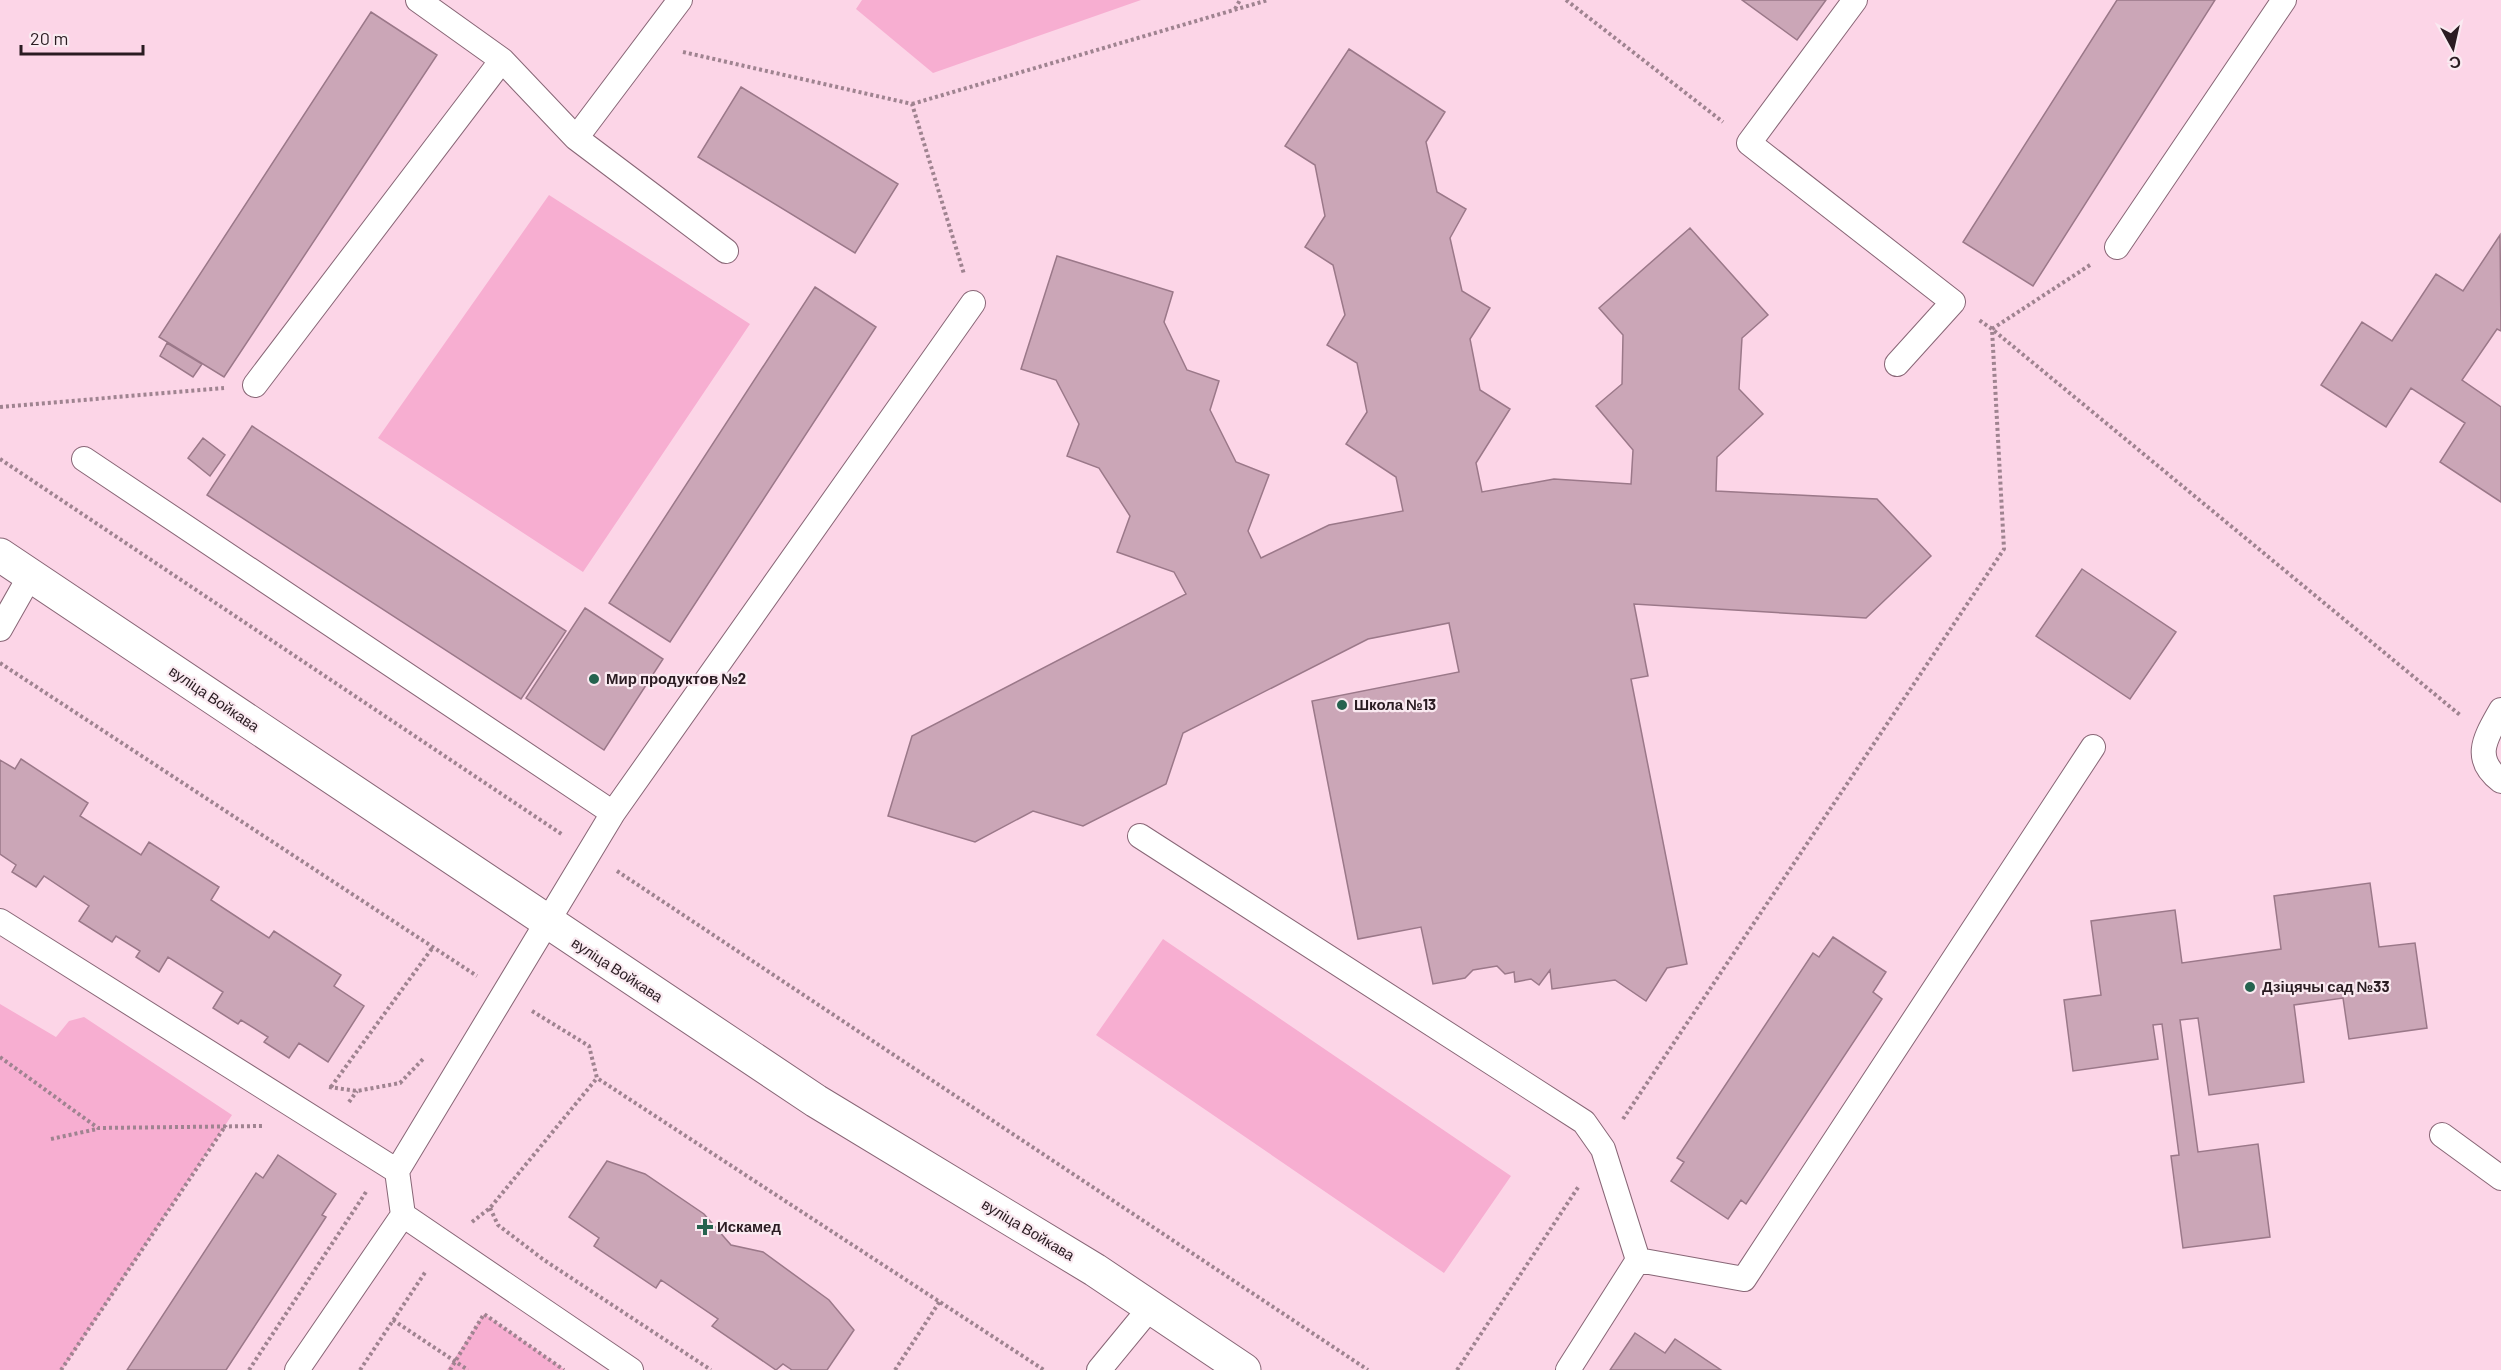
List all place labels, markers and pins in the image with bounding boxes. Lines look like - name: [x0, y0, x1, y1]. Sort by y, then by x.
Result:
- place label: Мир продуктов №2: [606, 669, 746, 687]
- marker: Мир продуктов №2: [587, 672, 601, 686]
- place label: Школа №13: [1354, 695, 1436, 713]
- marker: Школа №13: [1335, 698, 1349, 712]
- place label: Дзіцячы сад №33: [2262, 977, 2390, 995]
- marker: Дзіцячы сад №33: [2243, 980, 2257, 994]
- place label: Искамед: [717, 1217, 781, 1235]
- marker: Искамед: [698, 1220, 712, 1234]

